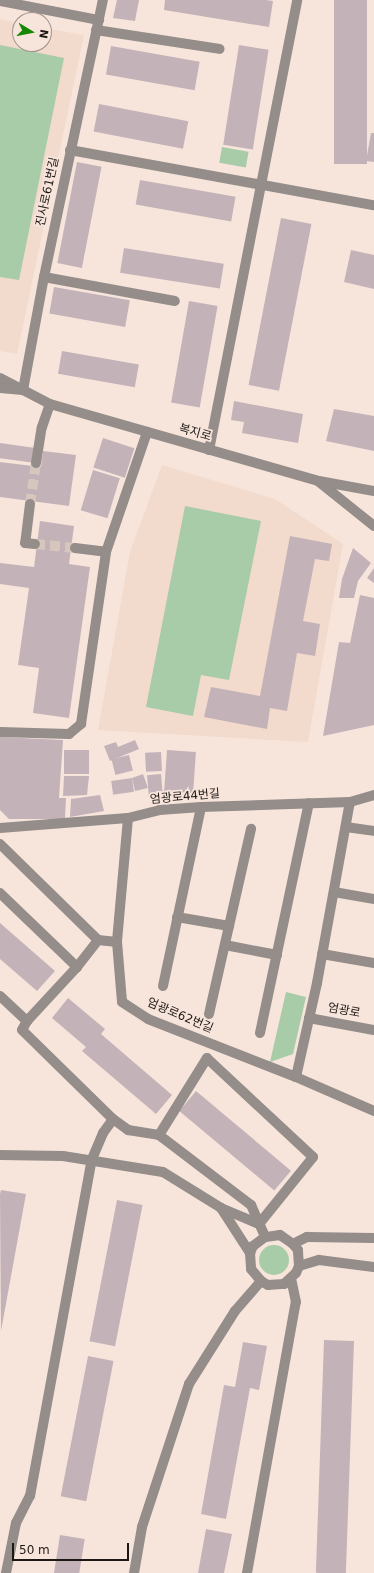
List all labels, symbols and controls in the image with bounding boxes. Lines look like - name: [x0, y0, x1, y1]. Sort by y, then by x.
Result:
- north arrow: [12, 12, 52, 52]
- text: N: [36, 28, 51, 40]
- street label: 진사로61번길: [34, 156, 62, 228]
- street label: 복지로: [177, 422, 213, 444]
- street label: 엄광로44번길: [149, 787, 221, 807]
- street label: 엄광로62번길: [145, 996, 215, 1036]
- street label: 엄광로: [326, 1001, 362, 1021]
- scale bar: [14, 1535, 131, 1561]
- text: 50 m: [19, 1543, 50, 1557]

